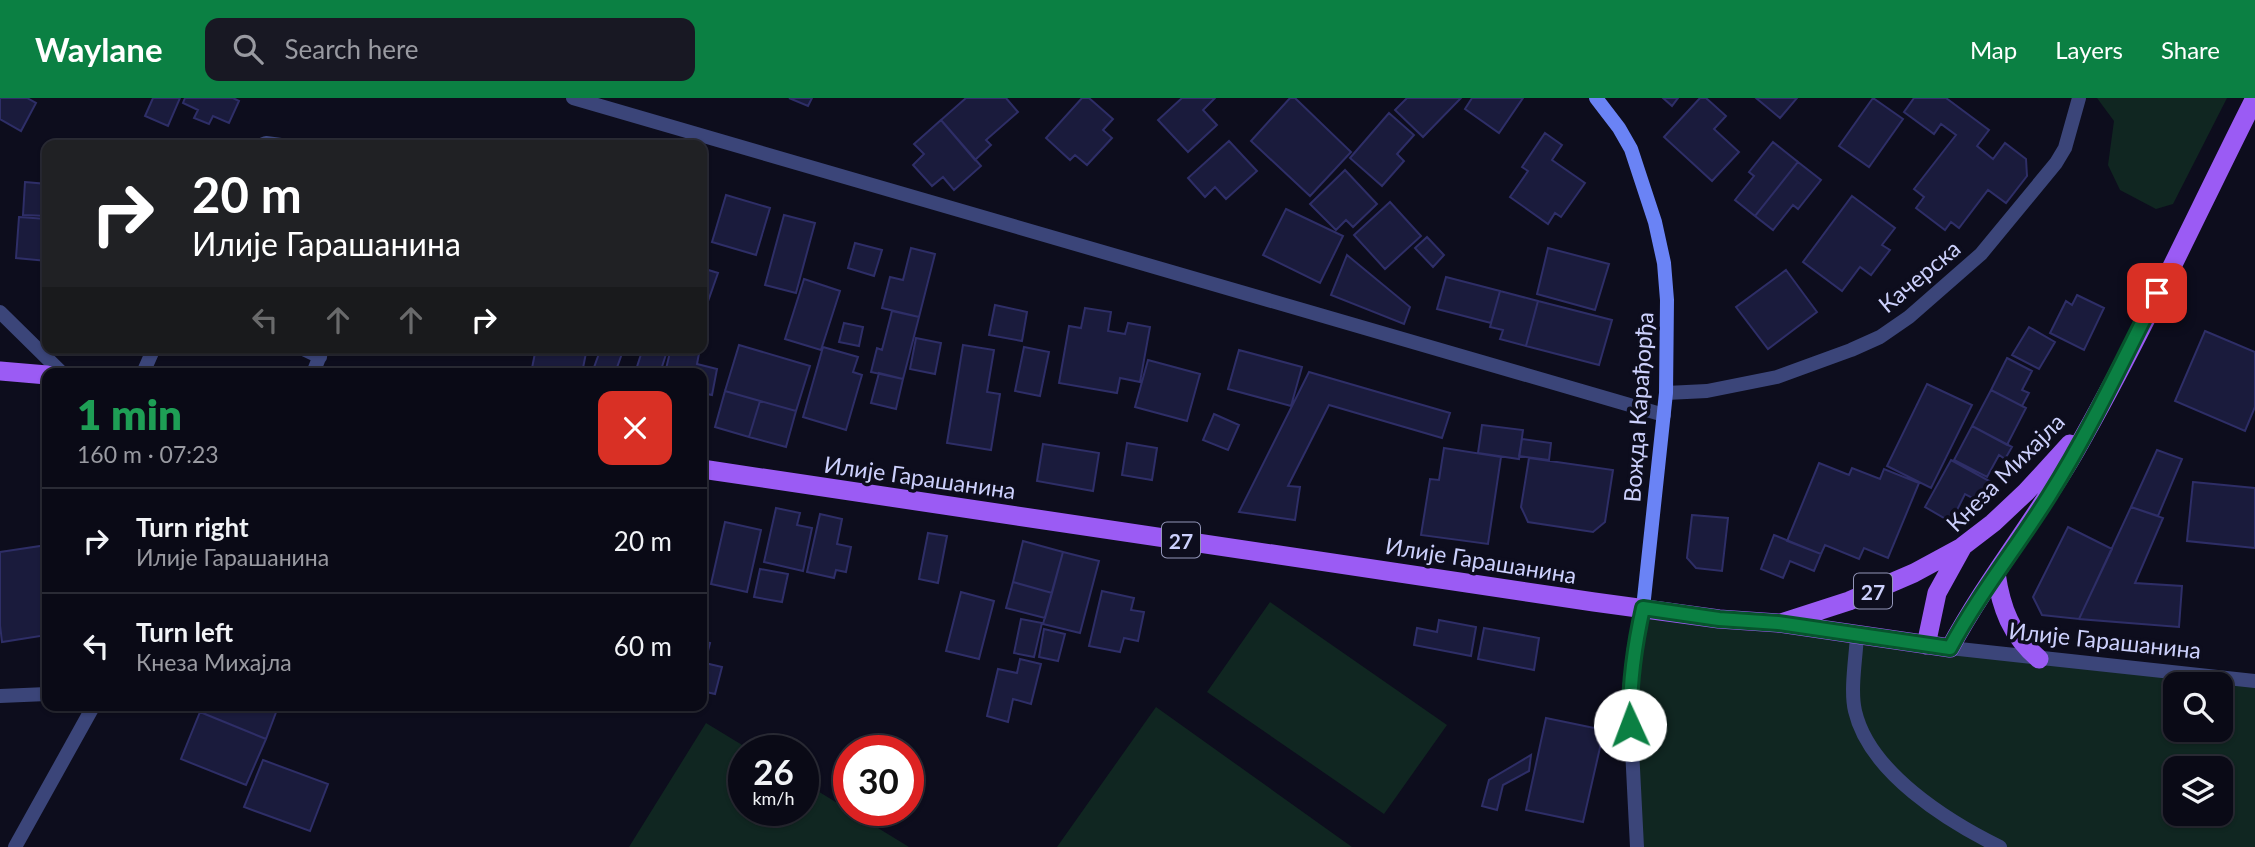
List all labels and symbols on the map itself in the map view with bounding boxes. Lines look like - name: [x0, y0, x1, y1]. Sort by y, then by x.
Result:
- street label: Качерска: [1873, 234, 1965, 318]
- pin: [2127, 263, 2187, 323]
- street label: Вожда Карађорђа: [1617, 311, 1659, 503]
- street label: Кнеза Михајла: [1940, 407, 2070, 537]
- street label: Илије Гарашанина: [822, 450, 1018, 504]
- road number: 27: [1162, 522, 1200, 558]
- street label: Илије Гарашанина: [1383, 531, 1579, 589]
- road number: 27: [1854, 574, 1892, 608]
- street label: Илије Гарашанина: [2007, 616, 2203, 664]
- position arrow: [1593, 688, 1667, 762]
- speed limit sign: 30: [833, 735, 924, 826]

